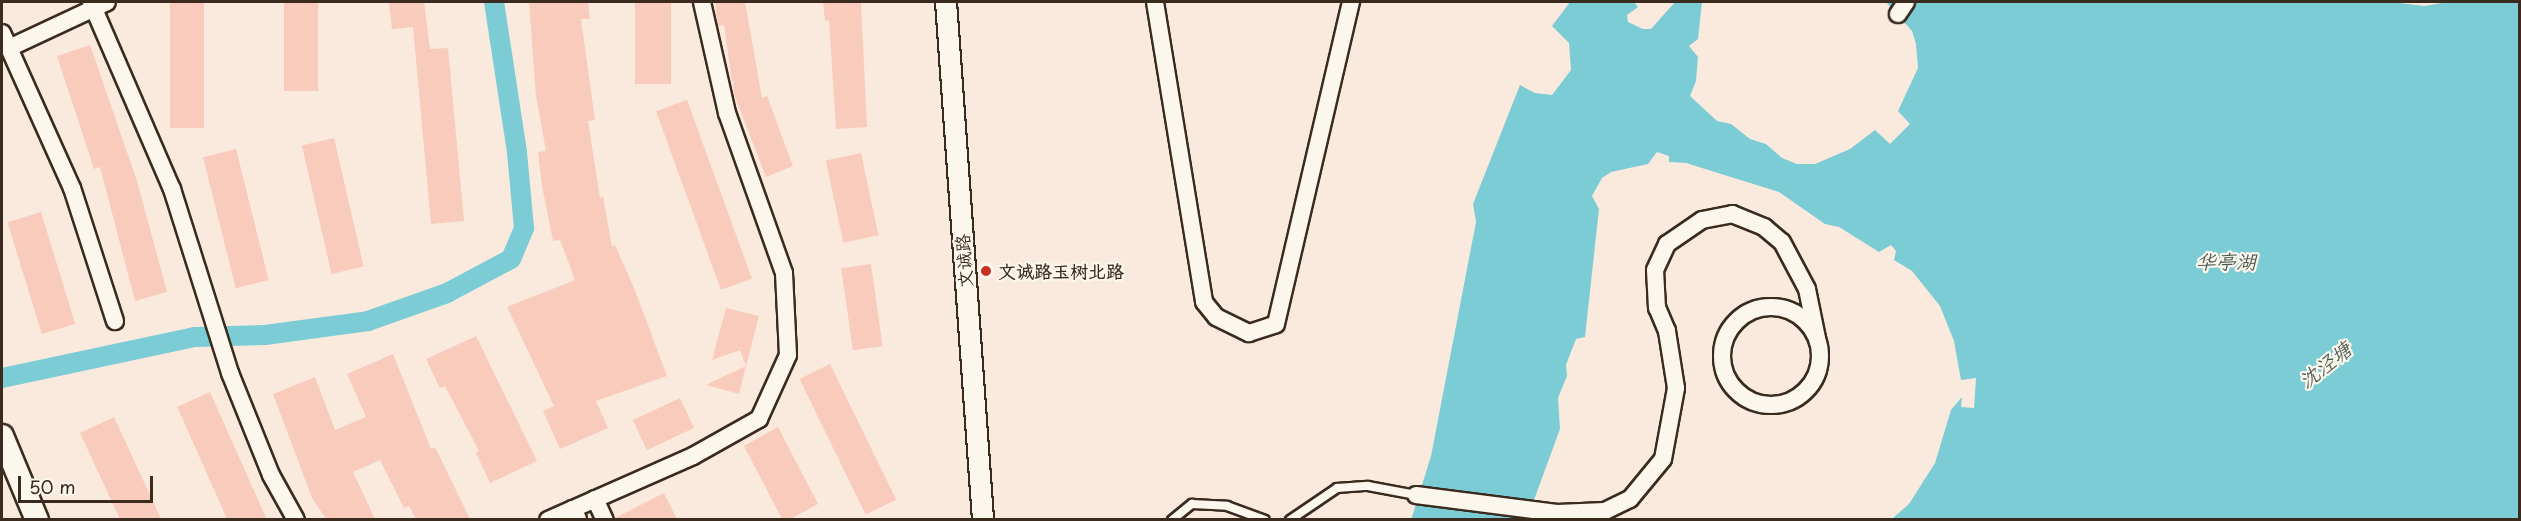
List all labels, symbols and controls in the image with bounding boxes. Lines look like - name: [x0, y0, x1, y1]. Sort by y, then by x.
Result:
- street label: 文诚路: [951, 233, 977, 289]
- water label: 华亭湖: [2196, 249, 2256, 273]
- place label: 文诚路玉树北路: [998, 260, 1124, 282]
- marker: 文诚路玉树北路: [979, 264, 993, 278]
- water label: 沈泾塘: [2294, 337, 2356, 393]
- scale bar: [21, 464, 156, 502]
- text: 50 m: [29, 473, 76, 500]

